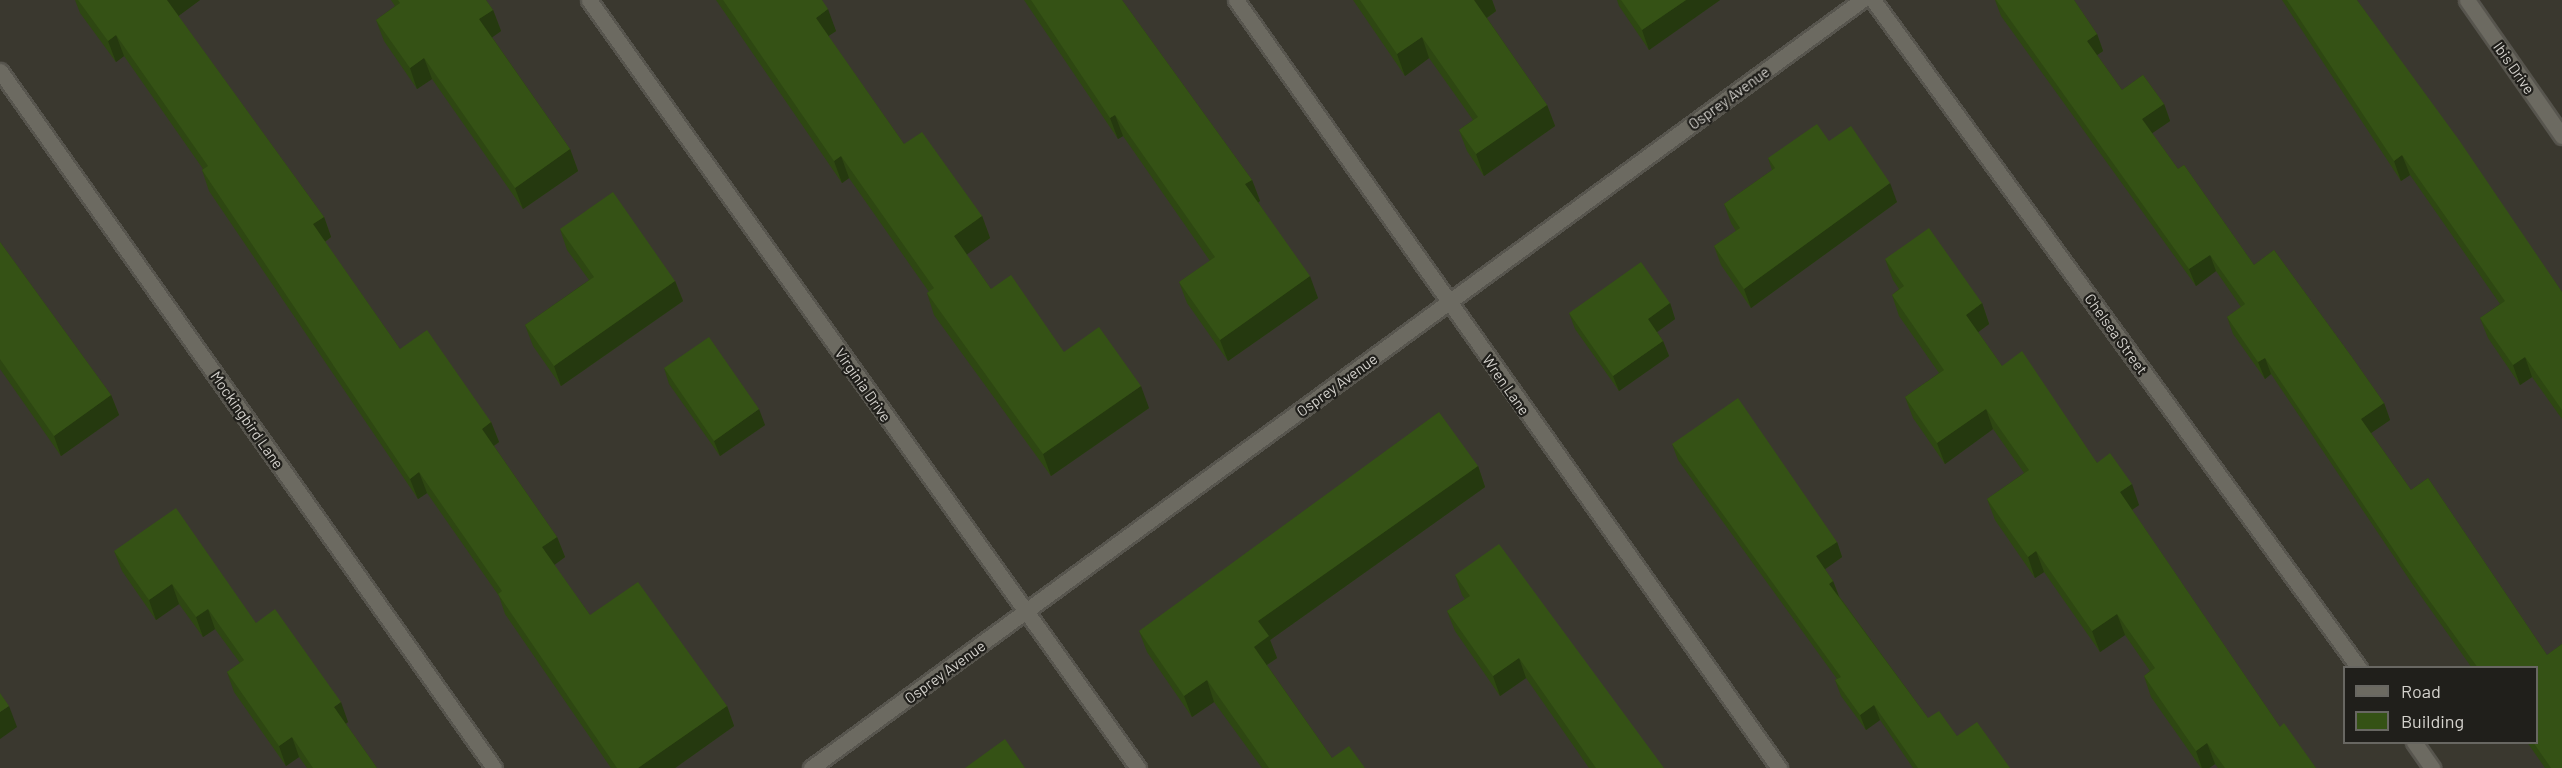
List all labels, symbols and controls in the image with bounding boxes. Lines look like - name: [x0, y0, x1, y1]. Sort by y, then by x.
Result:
- street label: Ibis Drive: [2490, 38, 2538, 98]
- street label: Osprey Avenue: [1685, 63, 1773, 133]
- street label: Chelsea Street: [2081, 290, 2151, 378]
- street label: Virginia Drive: [831, 345, 895, 425]
- street label: Osprey Avenue: [1293, 350, 1381, 420]
- street label: Wren Lane: [1479, 351, 1533, 419]
- street label: Mockingbird Lane: [207, 368, 287, 472]
- street label: Osprey Avenue: [901, 637, 989, 707]
- legend: [2343, 666, 2538, 744]
- text: Road: [2401, 680, 2441, 702]
- text: Building: [2401, 710, 2464, 732]

